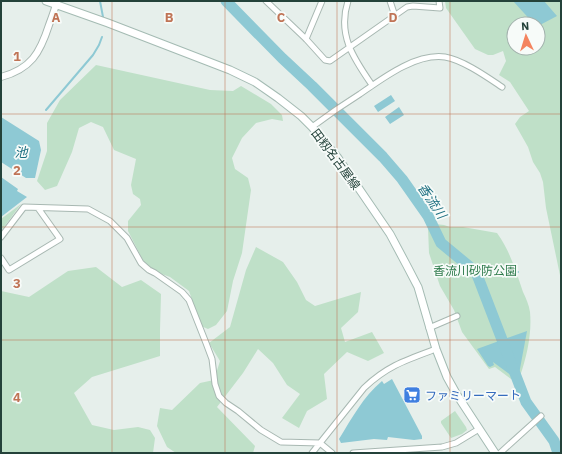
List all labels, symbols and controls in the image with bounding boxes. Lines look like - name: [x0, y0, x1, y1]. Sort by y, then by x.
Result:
- text: A: [52, 9, 61, 26]
- text: B: [165, 9, 174, 26]
- text: C: [277, 9, 286, 26]
- text: D: [388, 9, 398, 26]
- north arrow: [506, 16, 546, 56]
- text: N: [521, 19, 530, 33]
- text: 1: [13, 48, 21, 65]
- street label: 田籾名古屋線: [308, 126, 364, 192]
- water label: 池: [14, 144, 29, 161]
- text: 2: [13, 162, 21, 179]
- water label: 香流川: [414, 180, 451, 224]
- park label: 香流川砂防公園: [433, 263, 517, 278]
- text: 3: [13, 275, 21, 292]
- supermarket icon: ファミリーマート: [402, 385, 422, 405]
- place label: ファミリーマート: [425, 388, 521, 403]
- text: 4: [13, 389, 21, 406]

